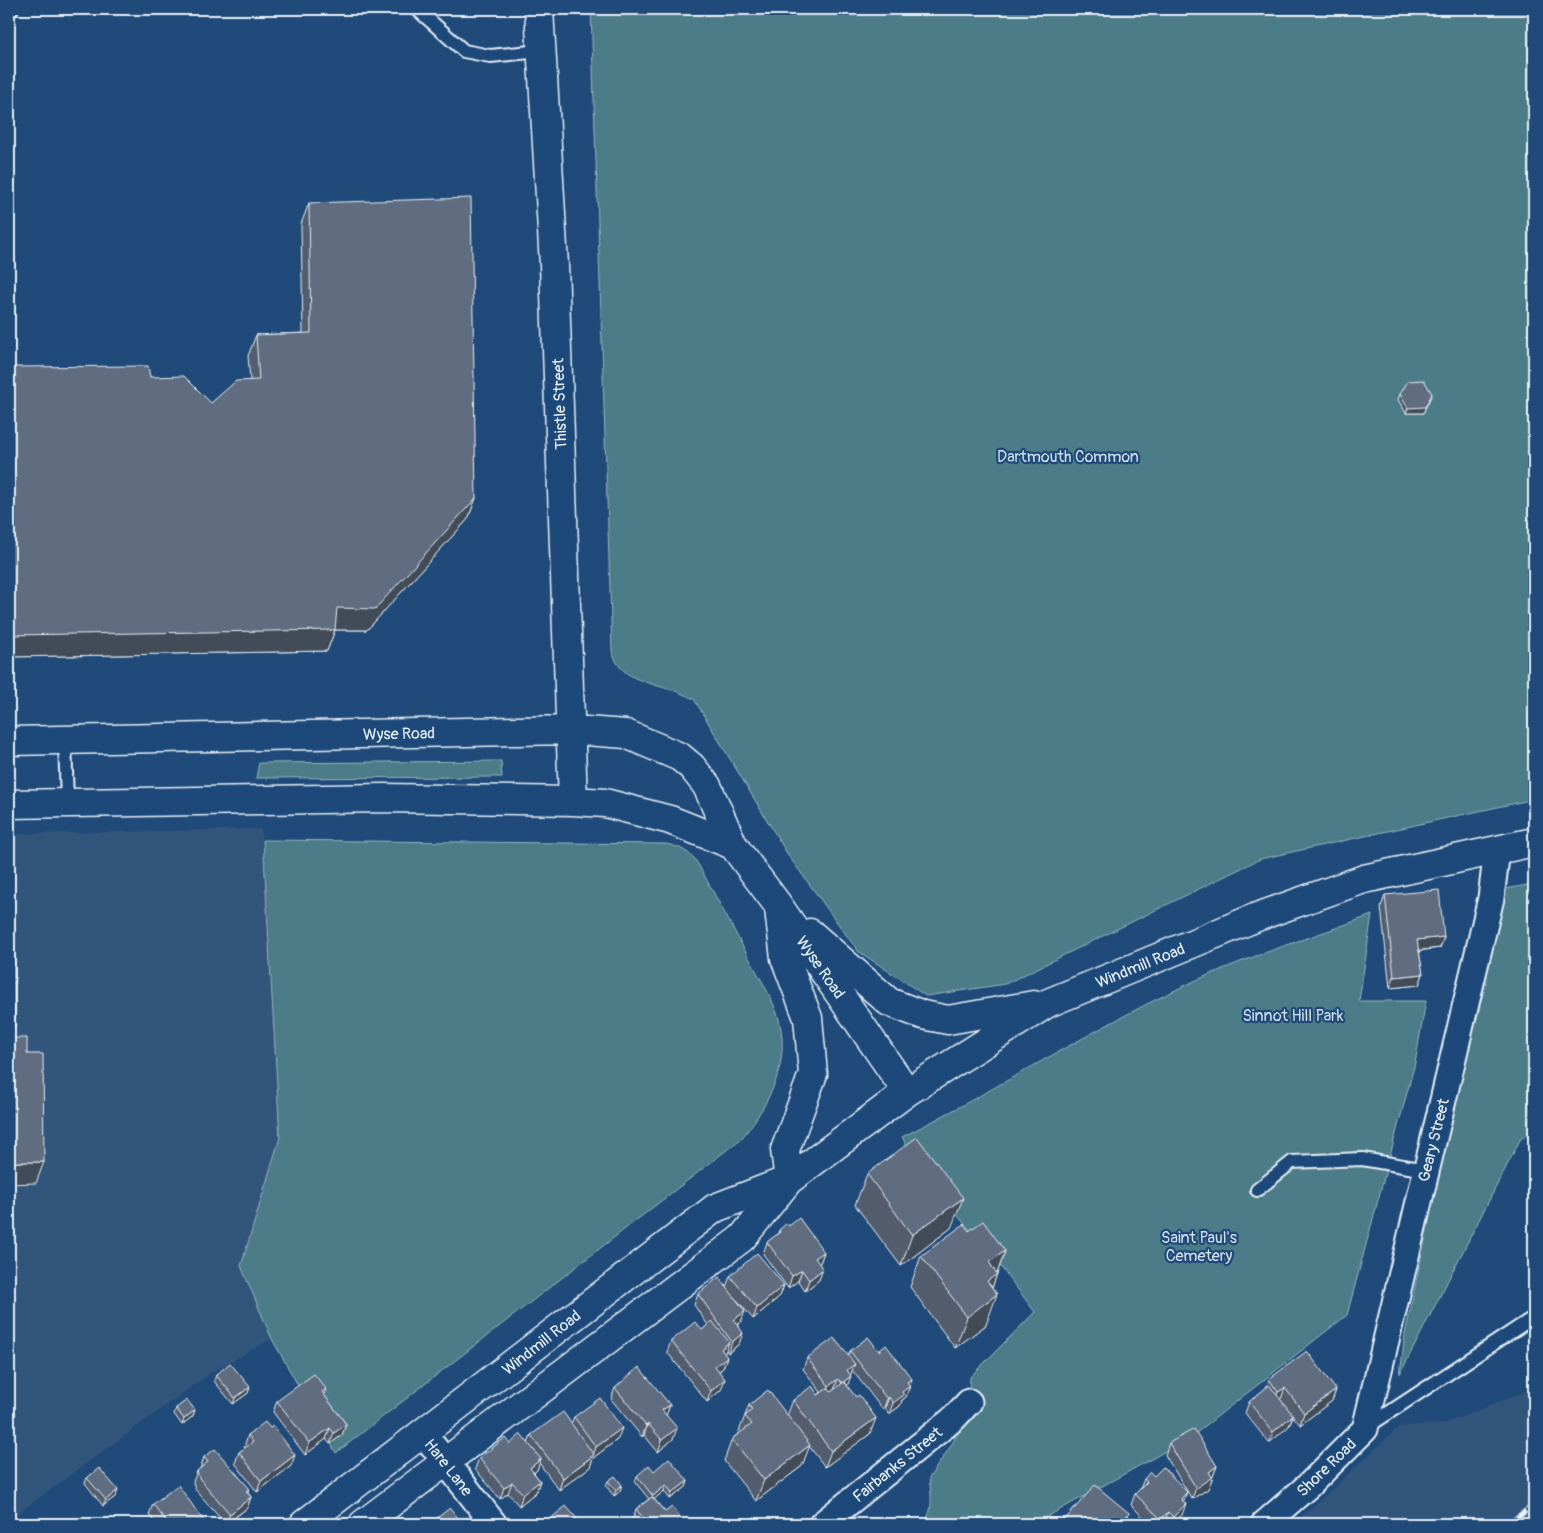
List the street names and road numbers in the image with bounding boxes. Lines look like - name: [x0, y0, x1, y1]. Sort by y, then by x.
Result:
- street label: Thistle Street: [548, 357, 572, 450]
- street label: Wyse Road: [363, 723, 435, 745]
- street label: Wyse Road: [791, 932, 849, 1003]
- street label: Windmill Road: [1093, 939, 1188, 993]
- street label: Geary Street: [1414, 1096, 1454, 1184]
- street label: Windmill Road: [498, 1306, 585, 1380]
- street label: Fairbanks Street: [849, 1422, 947, 1507]
- street label: Shore Road: [1293, 1434, 1361, 1501]
- street label: Hare Lane: [420, 1435, 477, 1500]

